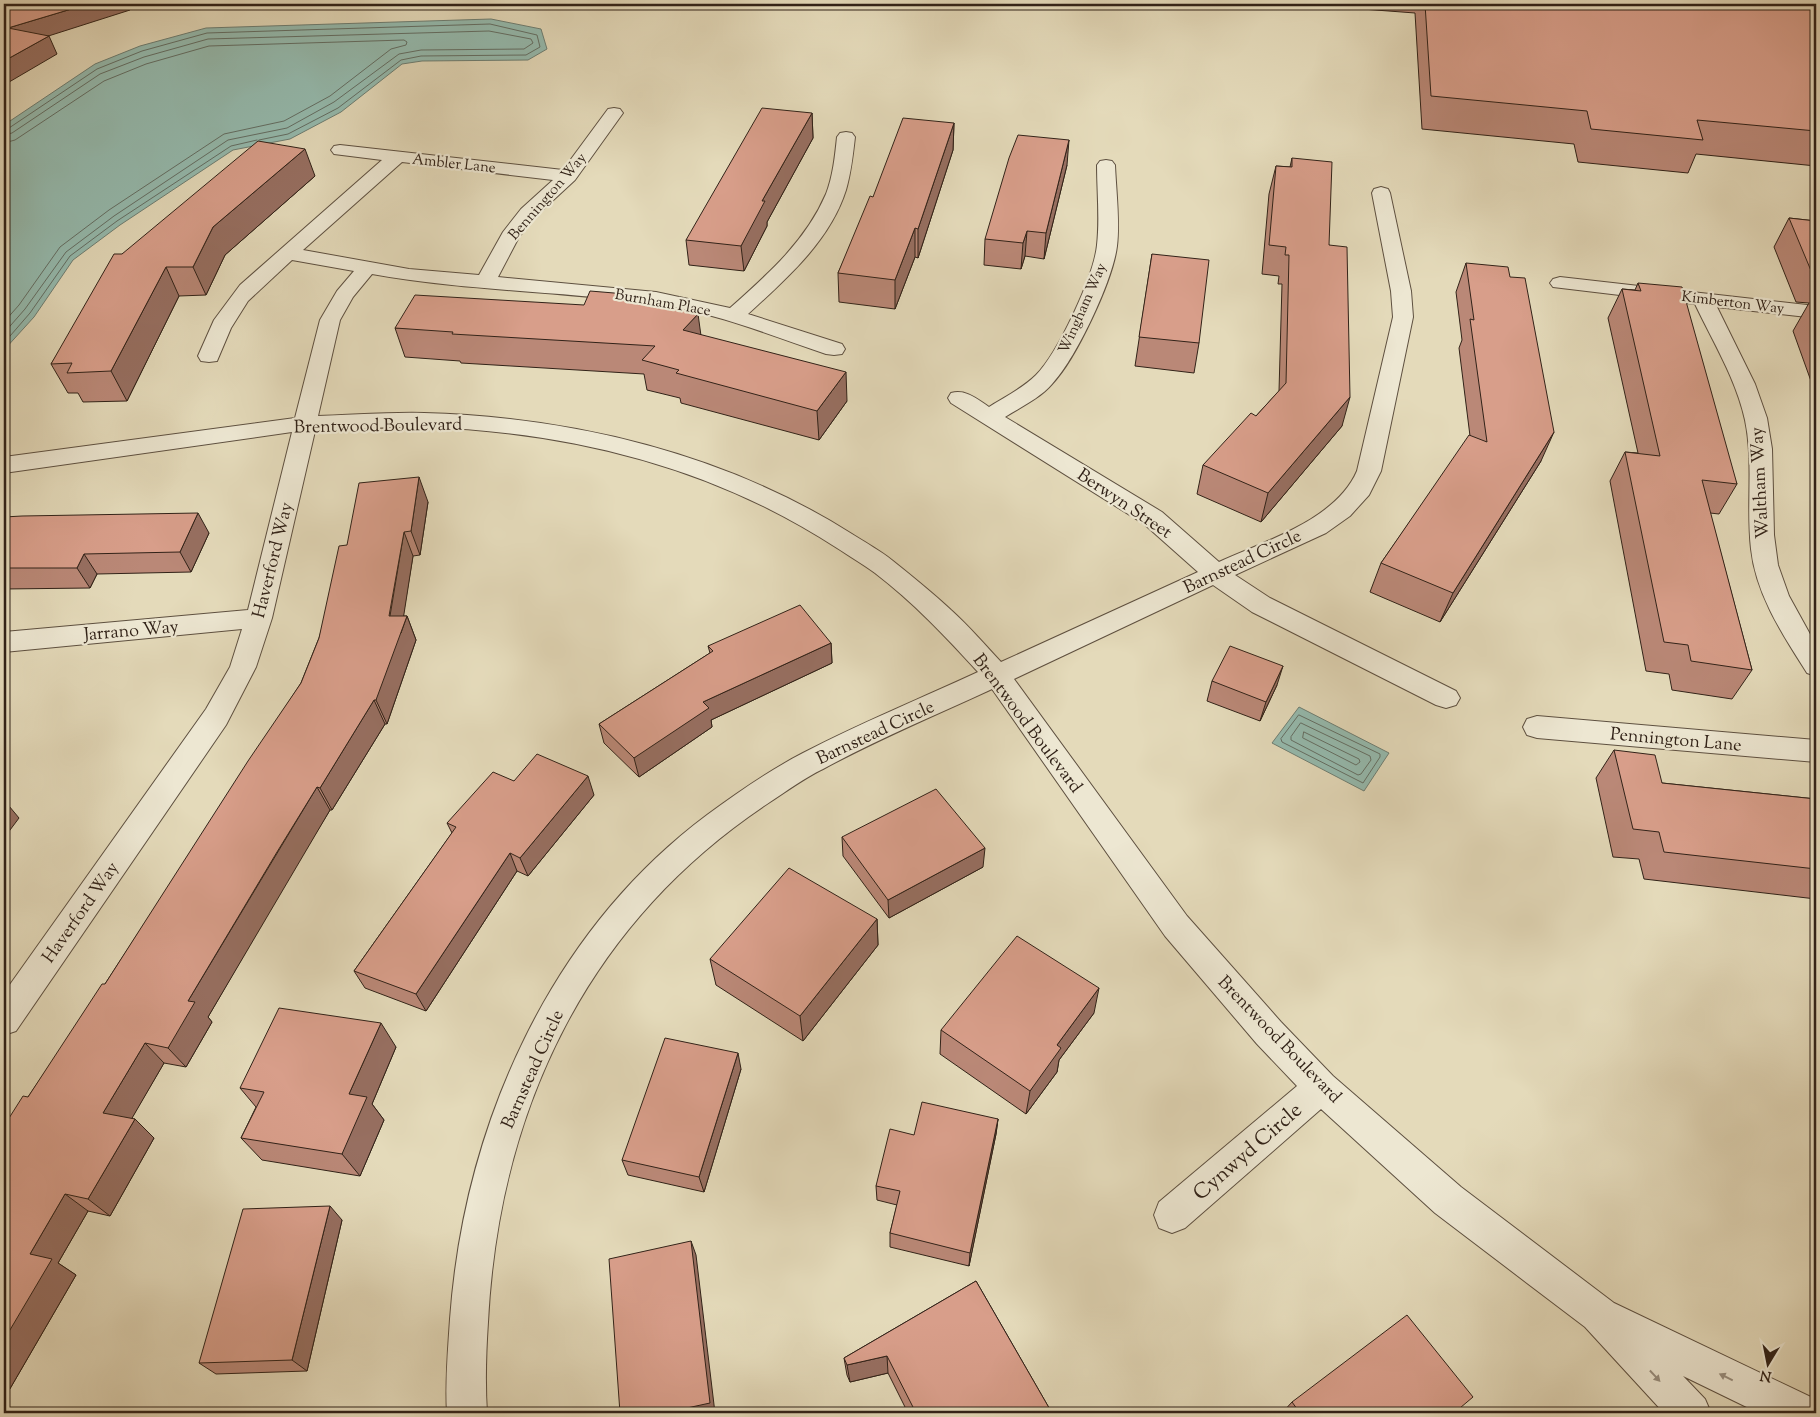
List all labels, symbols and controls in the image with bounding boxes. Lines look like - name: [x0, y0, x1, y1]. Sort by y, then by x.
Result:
- street label: Bennington Way: [504, 148, 592, 245]
- street label: Ambler Lane: [411, 150, 497, 179]
- street label: Wingham Way: [1054, 259, 1113, 357]
- street label: Burnham Place: [613, 285, 712, 322]
- street label: Kimberton Way: [1680, 287, 1786, 320]
- street label: Brentwood Boulevard: [294, 413, 463, 441]
- street label: Waltham Way: [1745, 426, 1777, 539]
- street label: Berwyn Street: [1071, 463, 1177, 546]
- street label: Haverford Way: [247, 500, 301, 621]
- street label: Barnstead Circle: [1179, 524, 1306, 602]
- street label: Jarrano Way: [82, 615, 180, 649]
- street label: Brentwood Boulevard: [965, 649, 1088, 799]
- street label: Barnstead Circle: [812, 695, 939, 773]
- street label: Pennington Lane: [1609, 722, 1743, 760]
- street label: Haverford Way: [37, 857, 126, 969]
- street label: Brentwood Boulevard: [1211, 971, 1346, 1110]
- street label: Barnstead Circle: [496, 1006, 572, 1133]
- street label: Cynwyd Circle: [1187, 1097, 1310, 1209]
- north arrow: [1742, 1340, 1792, 1390]
- text: N: [1759, 1364, 1773, 1386]
- one-way arrow: [1649, 1370, 1661, 1382]
- one-way arrow: [1718, 1372, 1733, 1381]

